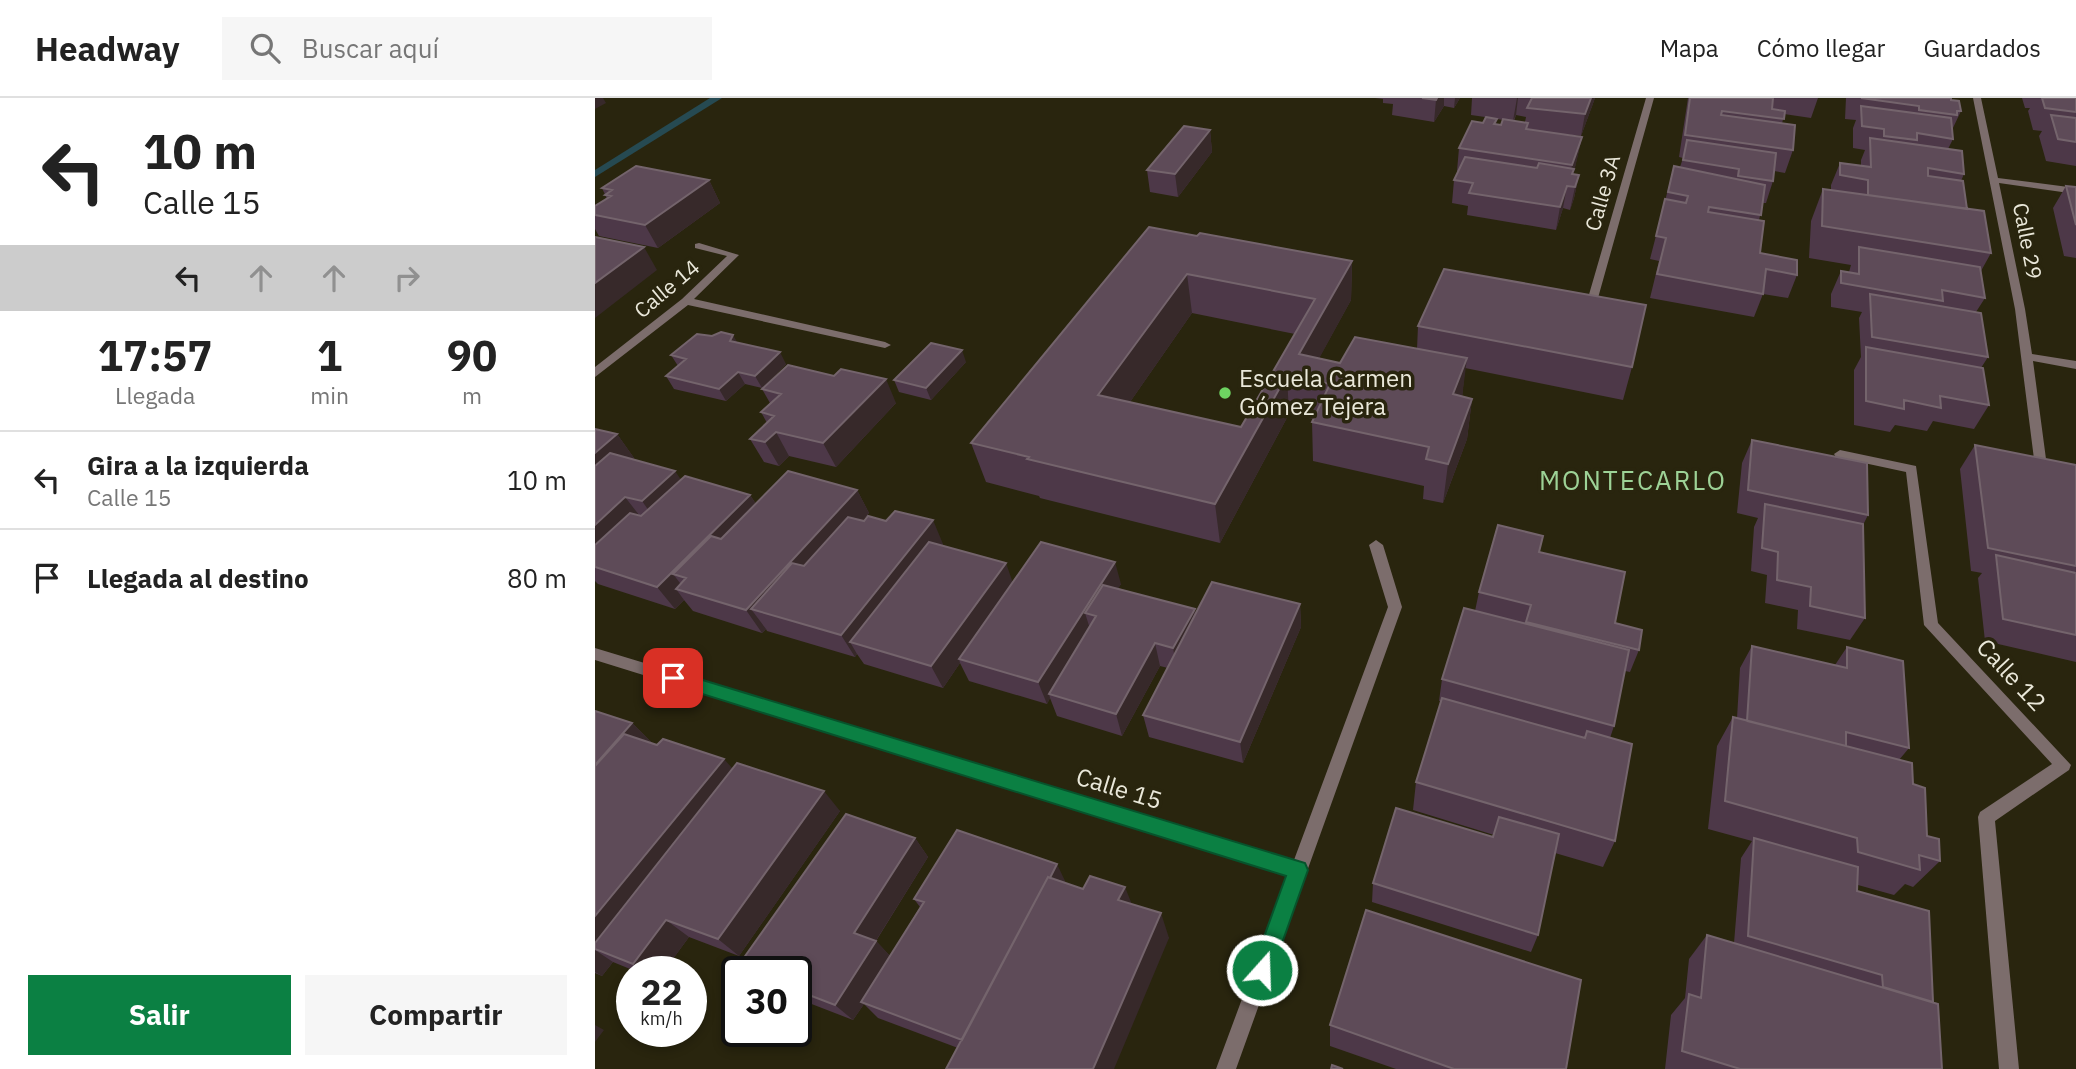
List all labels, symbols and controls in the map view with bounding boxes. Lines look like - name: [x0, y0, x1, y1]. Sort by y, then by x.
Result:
- search box: [222, 17, 712, 80]
- text: Headway: [35, 27, 180, 70]
- icon: search: [246, 29, 284, 67]
- text: Buscar aquí: [302, 31, 439, 65]
- text: Mapa: [1660, 32, 1719, 64]
- text: Cómo llegar: [1757, 32, 1885, 64]
- text: Guardados: [1923, 32, 2041, 64]
- text: 10 m: [143, 119, 257, 182]
- icon: left: [28, 126, 119, 217]
- street label: Calle 3A: [1578, 151, 1626, 234]
- text: Calle 15: [143, 181, 261, 223]
- street label: Calle 29: [2007, 200, 2049, 281]
- street label: Calle 14: [628, 253, 705, 324]
- icon: left: [169, 259, 207, 297]
- icon: ahead: [242, 259, 280, 297]
- icon: ahead: [315, 259, 353, 297]
- icon: right: [388, 259, 426, 297]
- text: 17:57: [98, 328, 212, 383]
- text: 1: [317, 328, 342, 383]
- text: 90: [447, 328, 497, 383]
- place label: Escuela Carmen Gómez Tejera: [1239, 362, 1413, 422]
- text: Llegada: [115, 380, 195, 410]
- text: min: [310, 380, 349, 410]
- text: m: [462, 380, 482, 410]
- marker: Escuela Carmen Gómez Tejera: [1217, 385, 1233, 401]
- text: Gira a la izquierda: [87, 448, 309, 482]
- icon: left: [28, 461, 66, 499]
- text: 10 m: [507, 463, 567, 497]
- district label: MONTECARLO: [1539, 463, 1727, 497]
- text: Calle 15: [87, 482, 172, 512]
- icon: arrive: [28, 559, 66, 597]
- text: Llegada al destino: [87, 561, 309, 595]
- text: 80 m: [507, 561, 567, 595]
- street label: Calle 12: [1970, 631, 2054, 718]
- pin: [643, 648, 703, 708]
- icon: arrive: [654, 659, 692, 697]
- street label: Calle 15: [1072, 760, 1166, 816]
- position arrow: [1225, 933, 1299, 1007]
- speed limit sign: 30: [721, 956, 812, 1047]
- text: 22: [640, 969, 683, 1015]
- button: Salir: [28, 975, 291, 1055]
- button: Compartir: [305, 975, 567, 1055]
- text: km/h: [640, 1007, 683, 1030]

